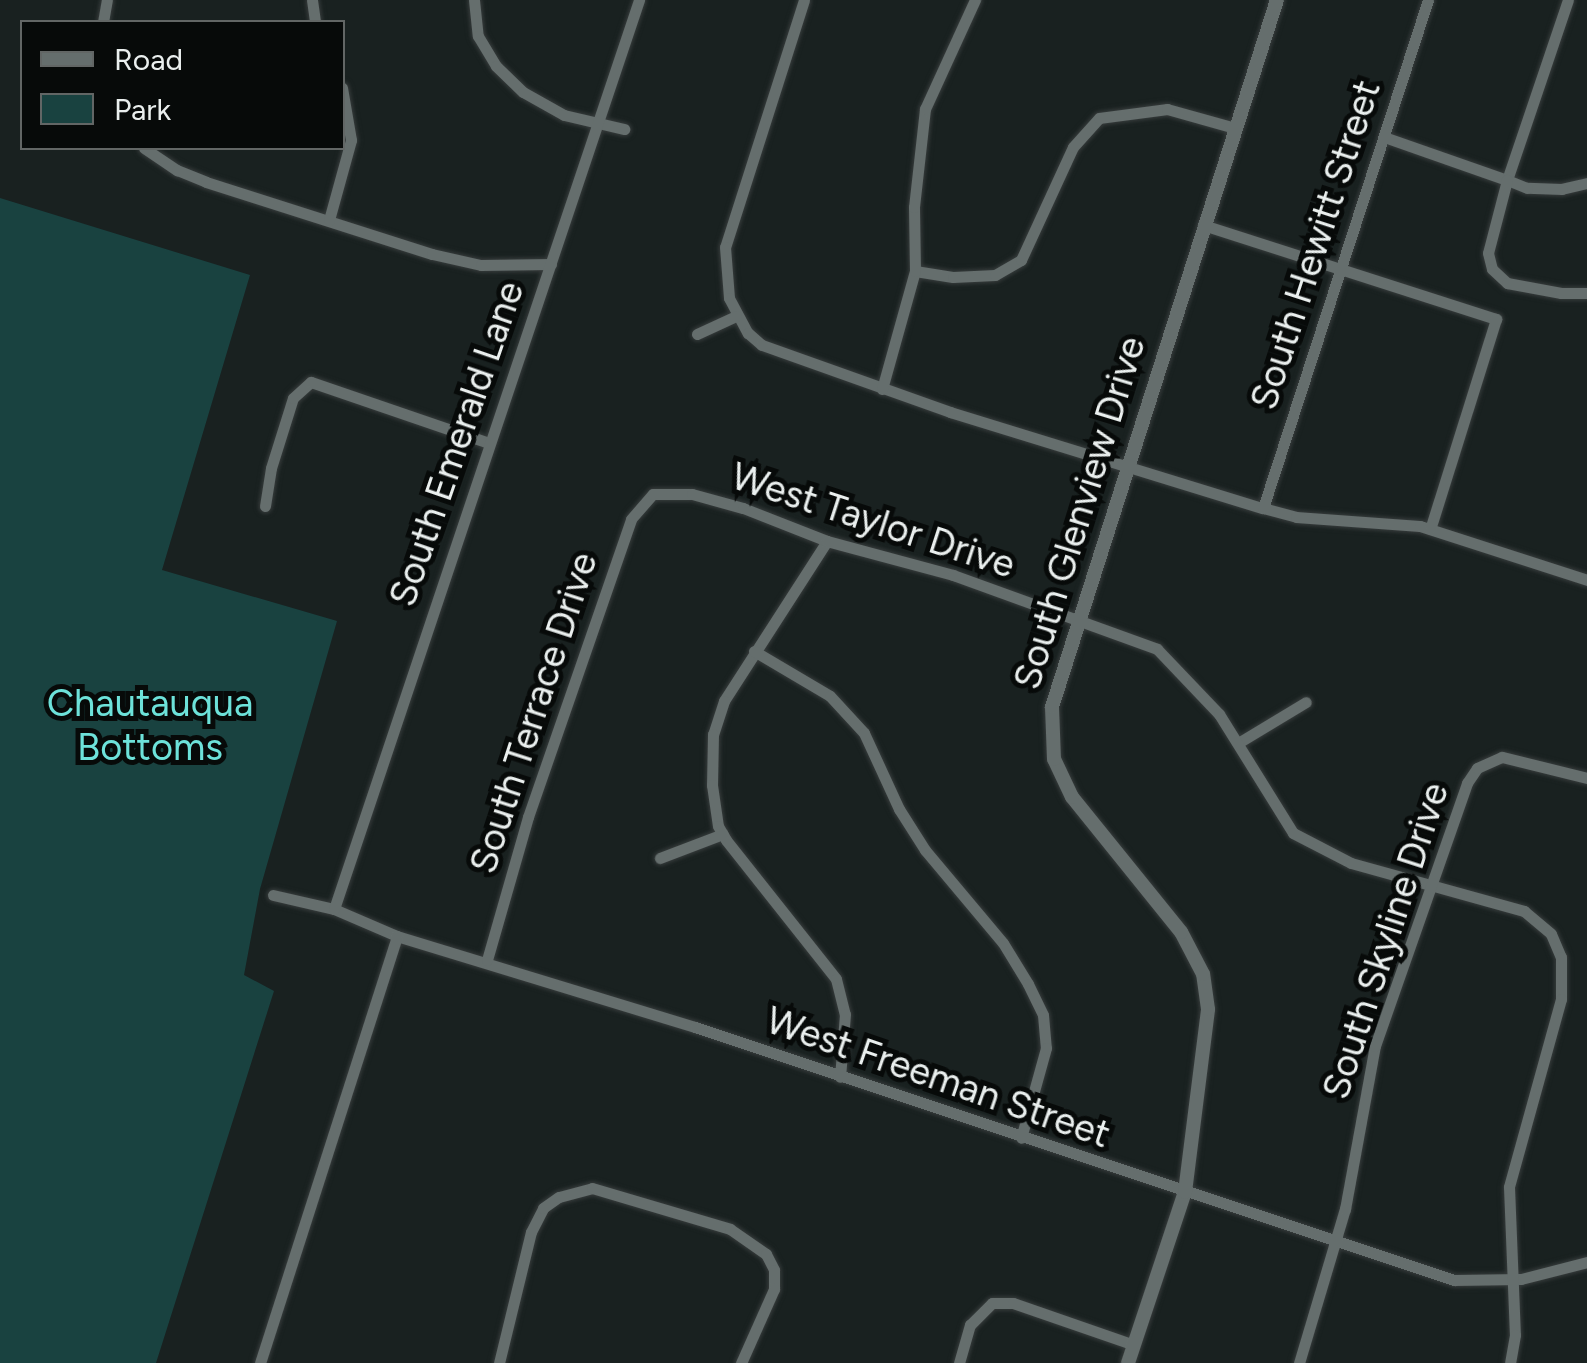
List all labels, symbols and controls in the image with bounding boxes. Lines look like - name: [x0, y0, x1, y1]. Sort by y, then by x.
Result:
- legend: [20, 20, 345, 150]
- text: Road: [114, 41, 183, 78]
- street label: South Hewitt Street: [1241, 75, 1391, 415]
- text: Park: [114, 91, 171, 128]
- street label: South Emerald Lane: [380, 276, 534, 612]
- street label: South Glenview Drive: [1005, 331, 1155, 695]
- street label: West Taylor Drive: [726, 454, 1020, 588]
- street label: South Terrace Drive: [461, 547, 607, 879]
- park label: Chautauqua Bottoms: [47, 681, 253, 771]
- street label: South Skyline Drive: [1313, 777, 1459, 1105]
- street label: West Freeman Street: [760, 998, 1116, 1158]

